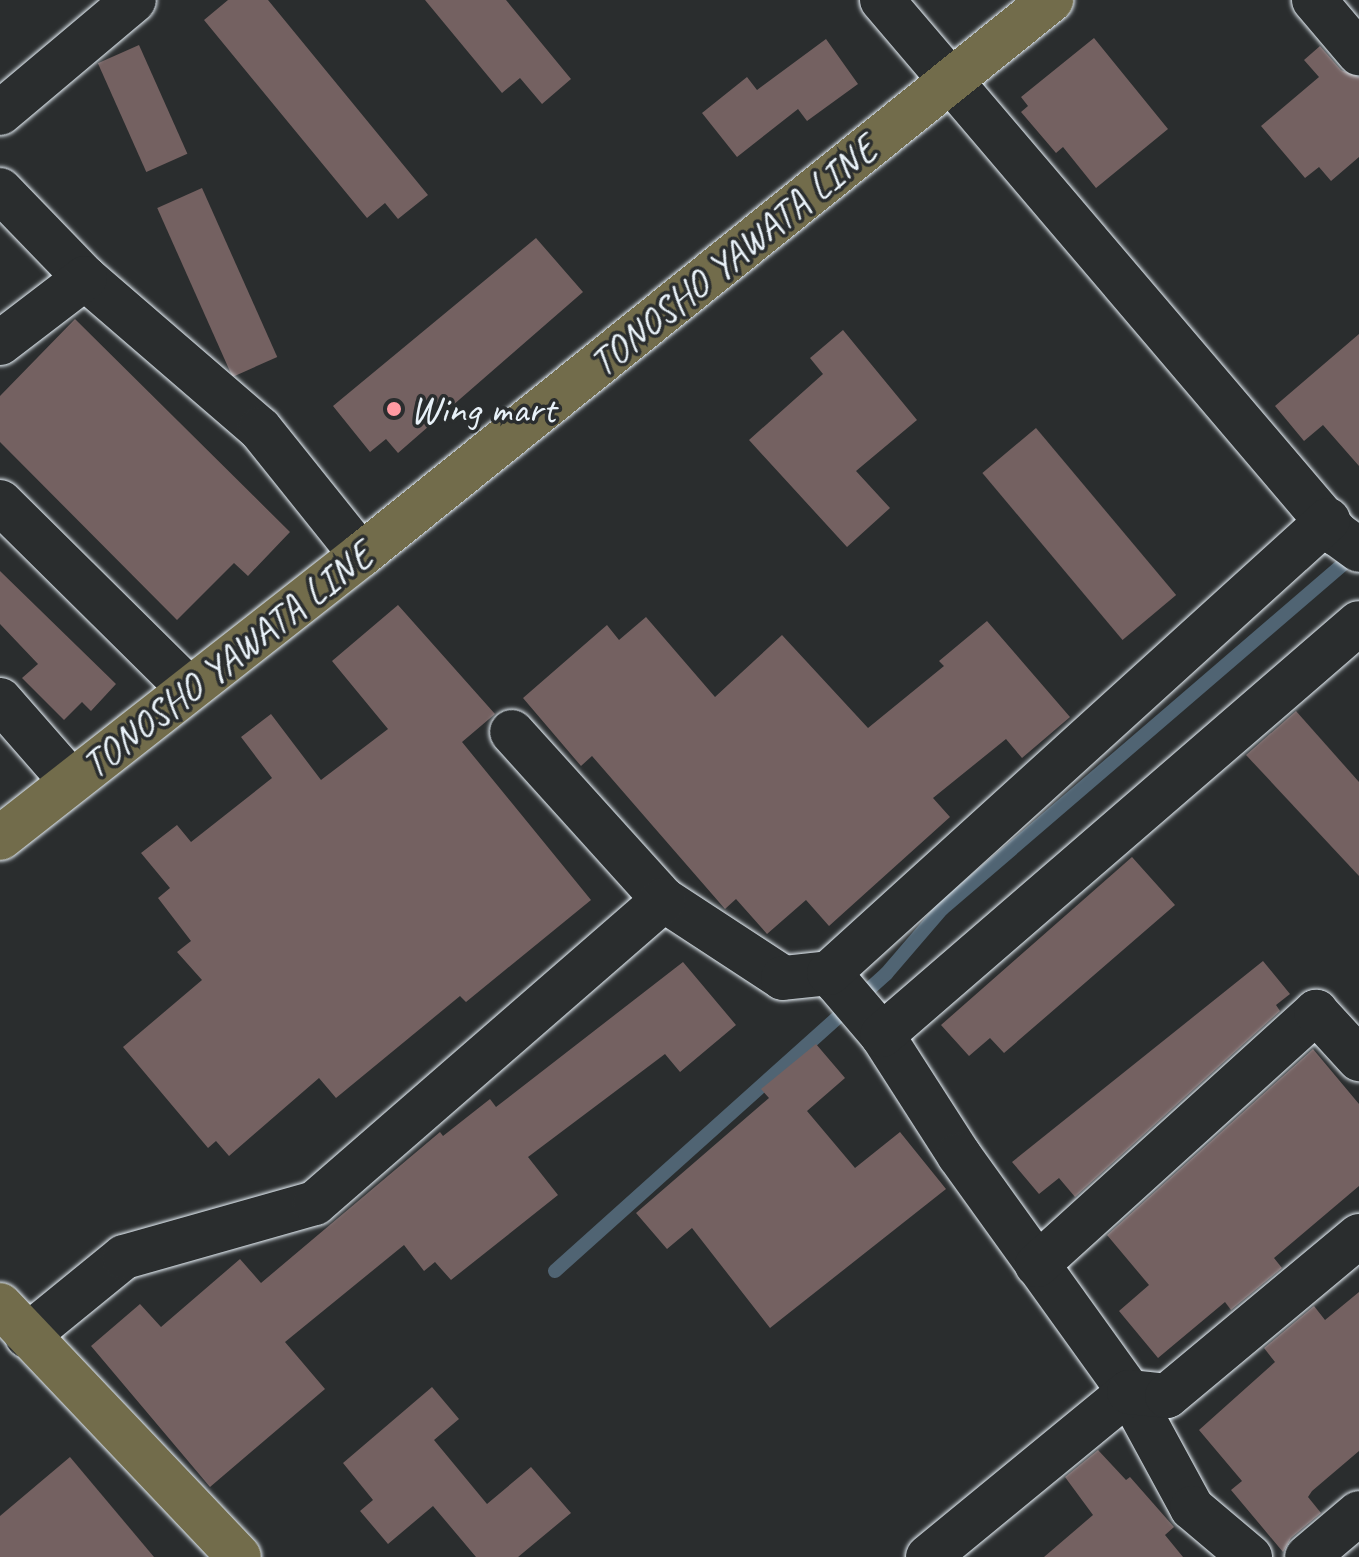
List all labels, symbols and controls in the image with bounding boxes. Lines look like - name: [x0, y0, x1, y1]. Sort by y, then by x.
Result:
- street label: TONOSHO YAWATA LINE: [578, 124, 888, 388]
- place label: Wing mart: [410, 385, 557, 433]
- marker: Wing mart: [385, 400, 403, 418]
- street label: TONOSHO YAWATA LINE: [71, 531, 383, 789]

